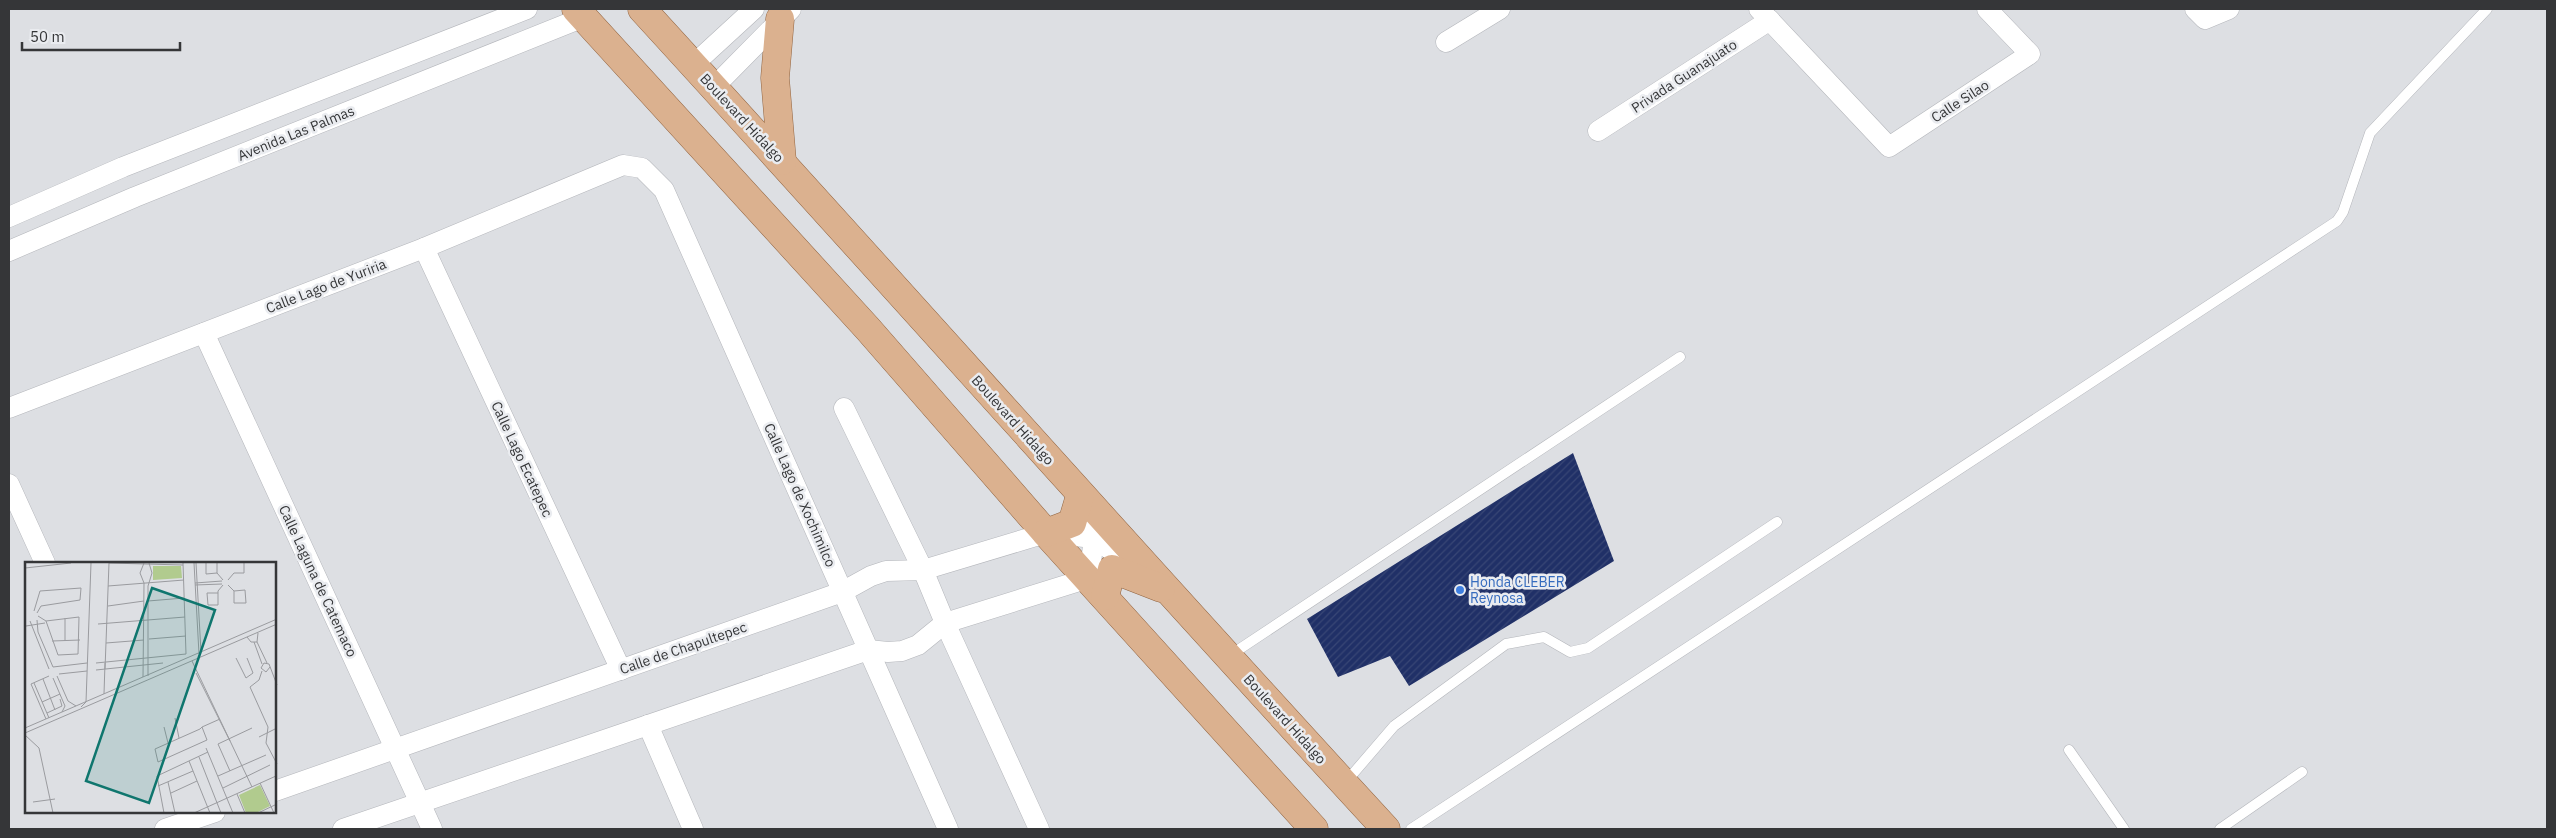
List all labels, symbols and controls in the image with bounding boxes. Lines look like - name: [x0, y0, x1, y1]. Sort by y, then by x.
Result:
- scale bar: [22, 20, 180, 52]
- text: 50 m: [30, 27, 65, 46]
- street label: Privada Guanajuato: [1628, 35, 1740, 117]
- street label: Boulevard Hidalgo: [696, 70, 788, 166]
- street label: Calle Silao: [1928, 76, 1992, 126]
- street label: Avenida Las Palmas: [235, 101, 357, 165]
- street label: Calle Lago de Yuriria: [263, 255, 389, 317]
- street label: Boulevard Hidalgo: [968, 371, 1058, 469]
- street label: Calle Lago Ecatepec: [487, 398, 557, 520]
- street label: Calle Lago de Xochimilco: [760, 420, 840, 570]
- street label: Calle Laguna de Catemaco: [275, 502, 361, 660]
- inset map: [25, 562, 276, 813]
- place label: Honda CLEBER Reynosa: [1470, 573, 1565, 607]
- marker: Honda CLEBER Reynosa: [1454, 584, 1466, 596]
- street label: Calle de Chapultepec: [617, 618, 749, 678]
- street label: Boulevard Hidalgo: [1240, 670, 1330, 768]

